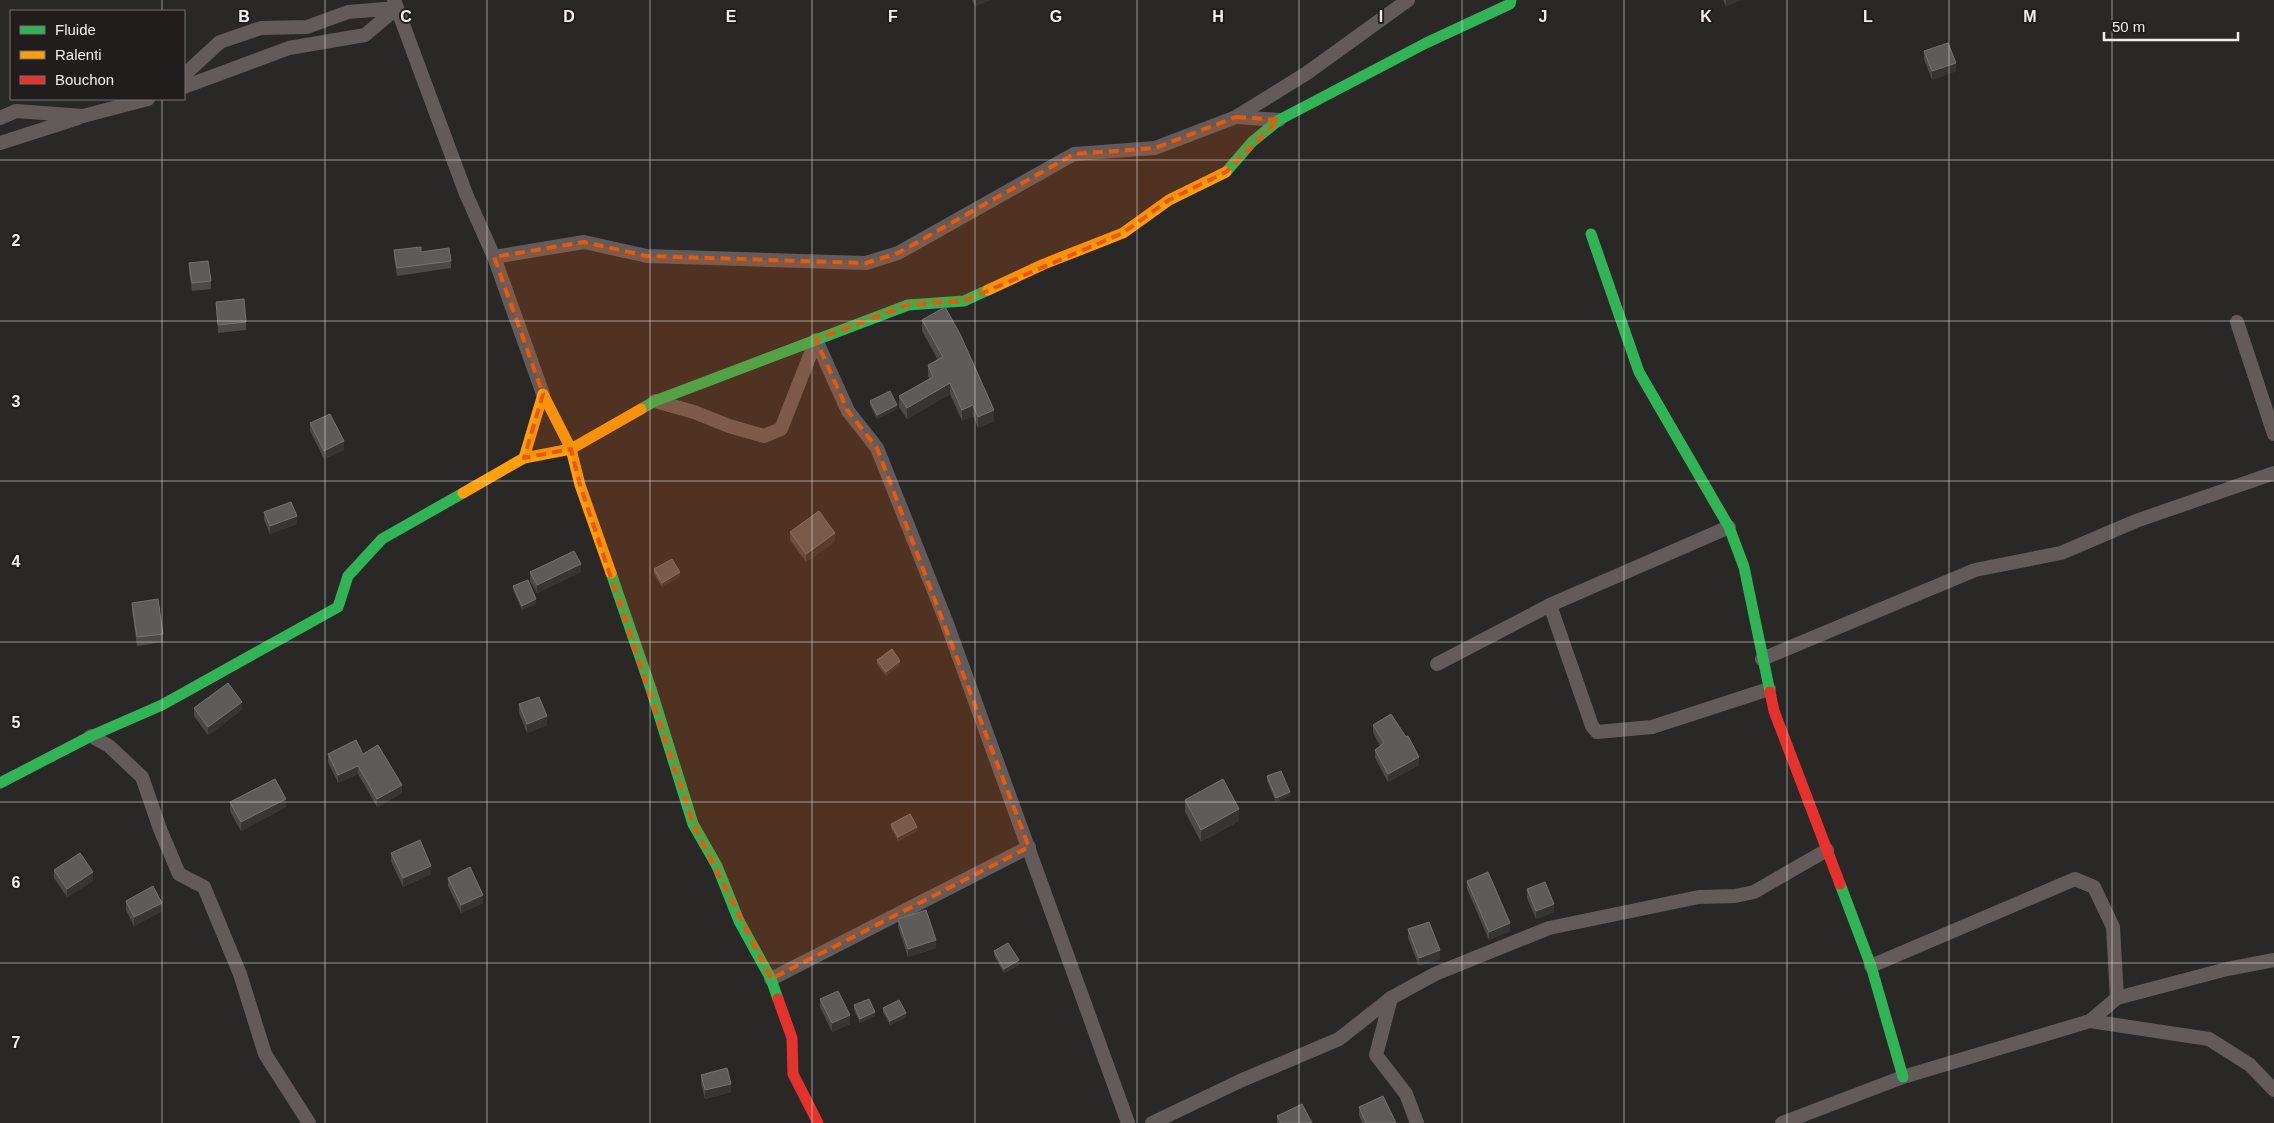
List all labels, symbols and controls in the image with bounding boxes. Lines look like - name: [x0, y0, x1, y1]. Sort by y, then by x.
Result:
- text: B: [238, 8, 250, 25]
- text: C: [400, 8, 412, 25]
- text: D: [563, 8, 575, 25]
- text: E: [726, 8, 737, 25]
- text: F: [888, 8, 898, 25]
- text: G: [1050, 8, 1062, 25]
- text: H: [1212, 8, 1224, 25]
- text: I: [1379, 8, 1383, 25]
- text: J: [1539, 8, 1547, 25]
- text: K: [1700, 8, 1712, 25]
- text: L: [1863, 8, 1873, 25]
- text: M: [2023, 8, 2037, 25]
- legend: [10, 10, 185, 100]
- scale bar: [2104, 10, 2238, 42]
- text: 50 m: [2112, 18, 2145, 35]
- text: Fluide: [55, 21, 96, 38]
- text: Ralenti: [55, 46, 102, 63]
- text: Bouchon: [55, 71, 114, 88]
- text: 2: [12, 232, 21, 249]
- text: 3: [12, 393, 21, 410]
- text: 4: [12, 553, 21, 570]
- text: 5: [12, 714, 21, 731]
- text: 6: [12, 874, 21, 891]
- text: 7: [12, 1034, 21, 1051]

